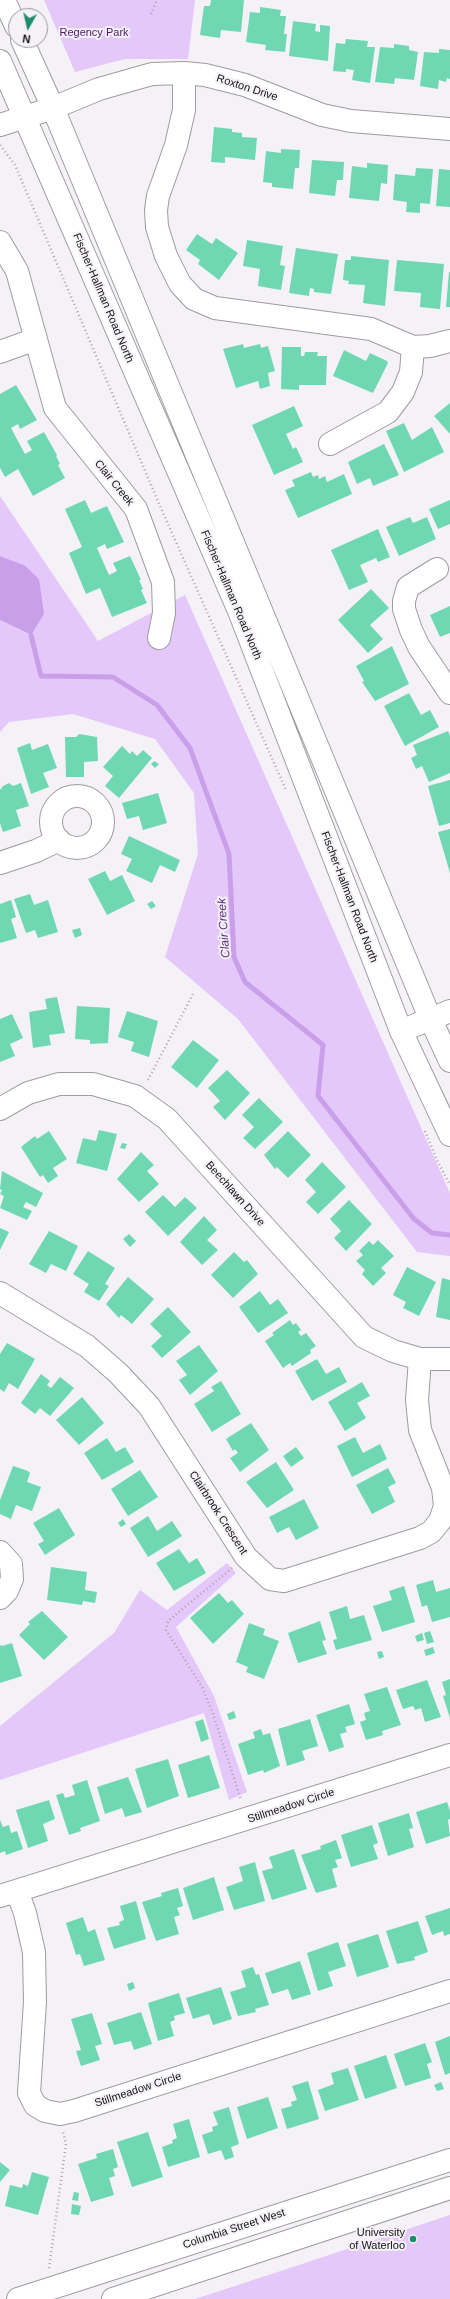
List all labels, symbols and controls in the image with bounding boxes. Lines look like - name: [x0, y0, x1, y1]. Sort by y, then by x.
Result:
- north arrow: [8, 8, 48, 48]
- park label: Regency Park: [59, 26, 129, 40]
- text: N: [22, 32, 31, 45]
- street label: Roxton Drive: [215, 72, 279, 104]
- street label: Fischer-Hallman Road North: [70, 231, 136, 365]
- street label: Clair Creek: [92, 457, 136, 509]
- street label: Fischer-Hallman Road North: [198, 528, 264, 662]
- street label: Fischer-Hallman Road North: [318, 830, 380, 964]
- water label: Clair Creek: [215, 898, 233, 958]
- street label: Beechlawn Drive: [202, 1159, 268, 1229]
- street label: Clairbrook Crescent: [186, 1469, 250, 1557]
- street label: Stillmeadow Circle: [246, 1786, 336, 1826]
- street label: Stillmeadow Circle: [93, 2070, 183, 2110]
- street label: Columbia Street West: [181, 2206, 287, 2252]
- place label: University of Waterloo: [349, 2226, 405, 2252]
- marker: University of Waterloo: [408, 2234, 418, 2244]

